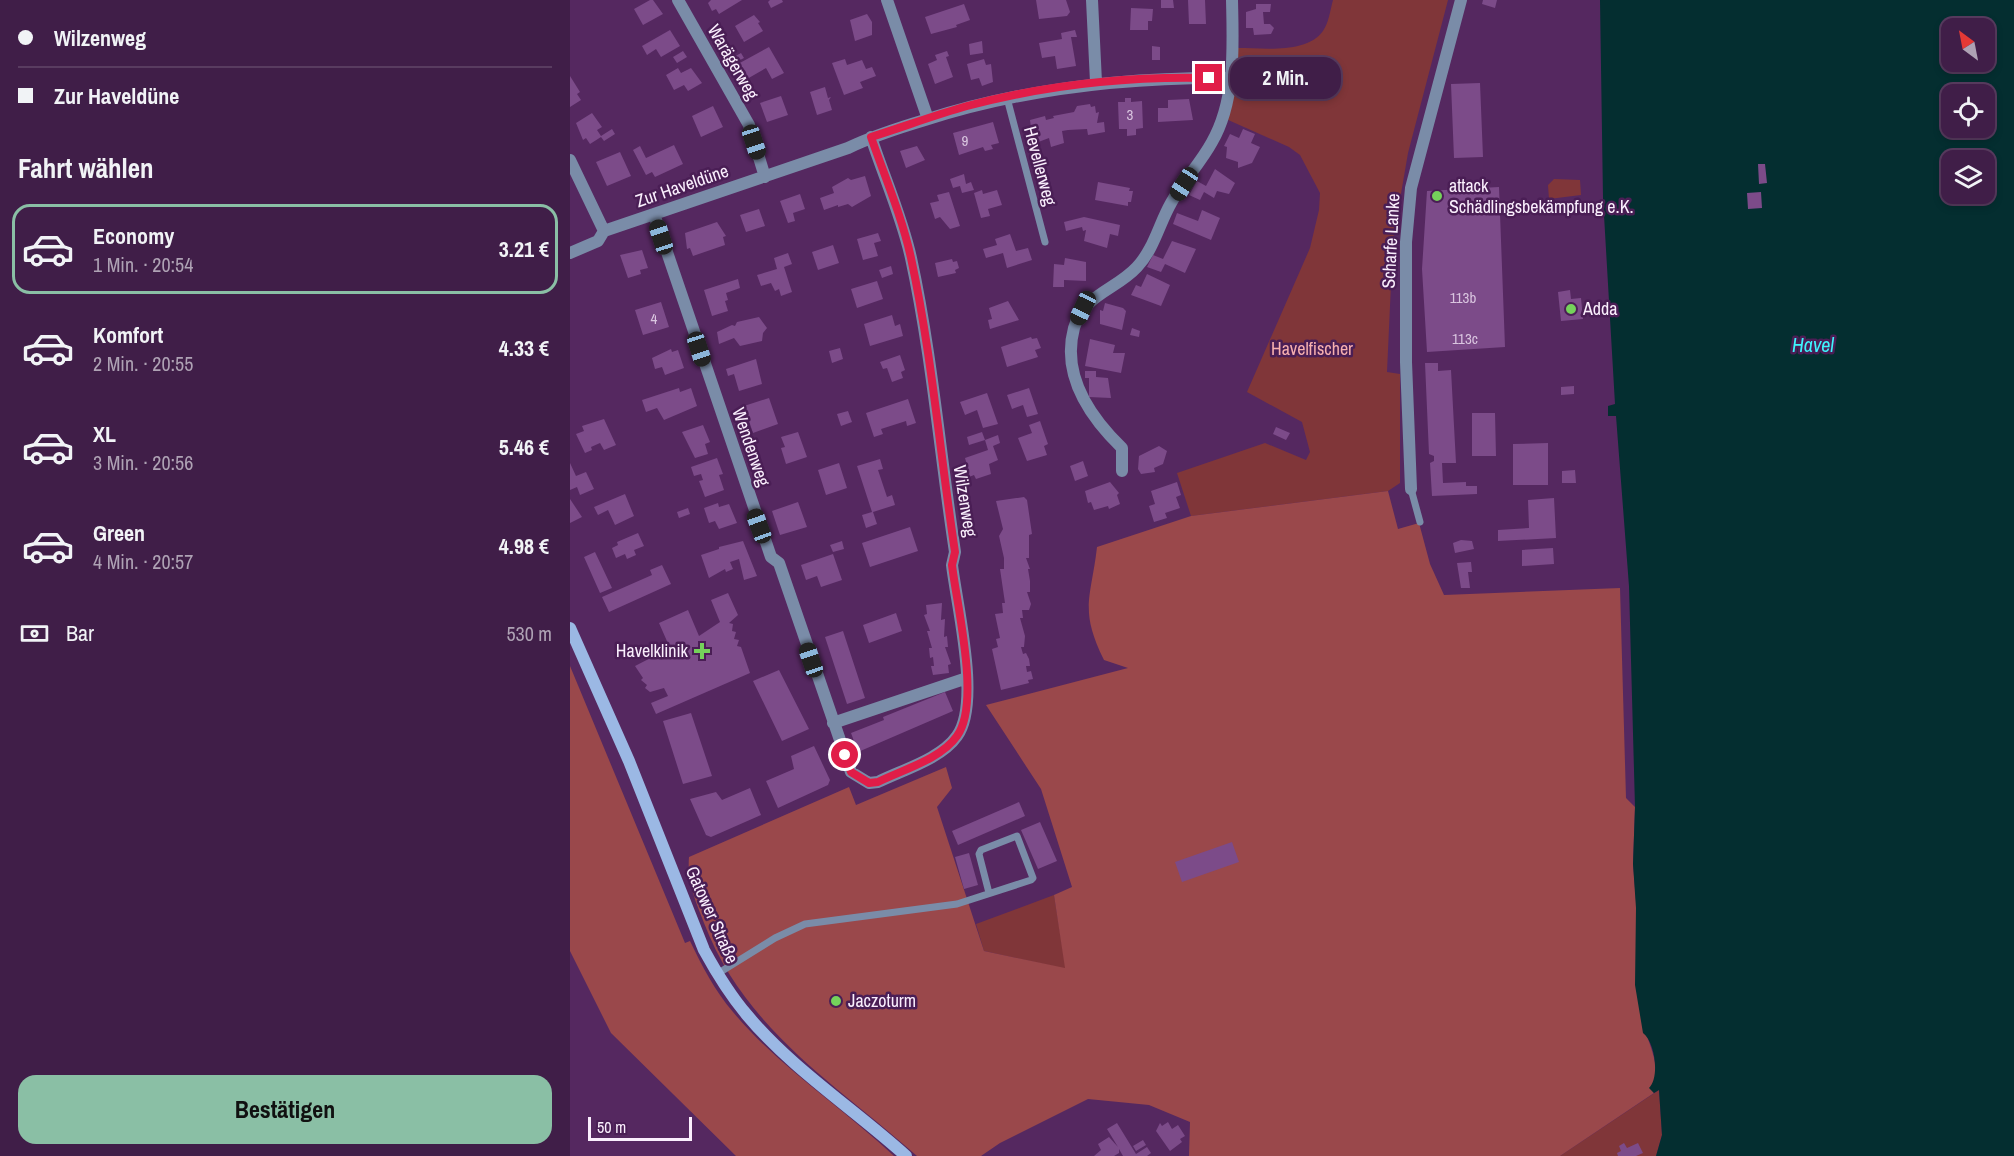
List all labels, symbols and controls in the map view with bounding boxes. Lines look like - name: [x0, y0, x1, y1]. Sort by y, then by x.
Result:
- north arrow: [1941, 18, 1995, 72]
- map controls: [1941, 18, 1995, 204]
- street label: Warägerweg: [702, 20, 765, 105]
- text: Wilzenweg: [54, 23, 146, 53]
- callout: 2 Min.: [1230, 57, 1341, 99]
- route end: [1195, 64, 1222, 91]
- text: 2 Min.: [1262, 64, 1309, 91]
- text: Zur Haveldüne: [54, 81, 179, 111]
- button: locate: [1941, 84, 1995, 138]
- house number: 3: [1127, 104, 1134, 125]
- car: [740, 122, 768, 162]
- street label: Hevellerweg: [1018, 123, 1063, 209]
- house number: 9: [962, 130, 969, 151]
- text: Fahrt wählen: [18, 150, 154, 186]
- button: layers: [1941, 150, 1995, 204]
- street label: Zur Haveldüne: [632, 158, 732, 213]
- car: [1167, 164, 1201, 204]
- place label: attack Schädlingsbekämpfung e.K.: [1449, 173, 1634, 219]
- marker: attack Schädlingsbekämpfung e.K.: [1430, 189, 1444, 203]
- street label: Scharfe Lanke: [1376, 193, 1405, 289]
- car: [647, 217, 675, 257]
- text: Economy: [93, 221, 174, 251]
- icon: car: [21, 222, 75, 276]
- text: 3.21 €: [499, 234, 549, 264]
- text: 1 Min. · 20:54: [93, 251, 193, 278]
- house number: 113b: [1450, 287, 1476, 308]
- car: [1067, 288, 1099, 328]
- place label: Adda: [1582, 296, 1617, 321]
- marker: Adda: [1564, 302, 1578, 316]
- house number: 4: [651, 308, 658, 329]
- text: Komfort: [93, 320, 163, 350]
- icon: car: [21, 321, 75, 375]
- house number: 113c: [1452, 328, 1478, 349]
- car: [685, 329, 713, 369]
- water label: Havel: [1792, 331, 1834, 358]
- text: 4.33 €: [499, 333, 549, 363]
- park label: Havelfischer: [1271, 336, 1353, 361]
- text: 2 Min. · 20:55: [93, 350, 193, 377]
- street label: Wendenweg: [726, 404, 777, 490]
- text: XL: [93, 419, 116, 449]
- icon: car: [21, 420, 75, 474]
- text: 5.46 €: [499, 432, 549, 462]
- text: 3 Min. · 20:56: [93, 449, 193, 476]
- street label: Wilzenweg: [948, 463, 984, 539]
- car: [744, 506, 774, 546]
- text: Green: [93, 518, 145, 548]
- icon: car: [21, 519, 75, 573]
- text: 4.98 €: [499, 531, 549, 561]
- text: 4 Min. · 20:57: [93, 548, 193, 575]
- icon: cash: [18, 617, 51, 650]
- text: Bar: [66, 618, 94, 648]
- text: 530 m: [506, 620, 552, 647]
- place label: Havelklinik: [616, 638, 689, 663]
- car: [797, 640, 825, 680]
- marker: Havelklinik: [693, 642, 711, 660]
- route start: [831, 741, 858, 768]
- street label: Gatower Straße: [680, 862, 745, 967]
- place label: Jaczoturm: [848, 988, 916, 1013]
- marker: Jaczoturm: [829, 994, 843, 1008]
- button: Bestätigen: [18, 1075, 552, 1144]
- scale bar: [588, 1114, 692, 1142]
- text: 50 m: [597, 1116, 626, 1138]

